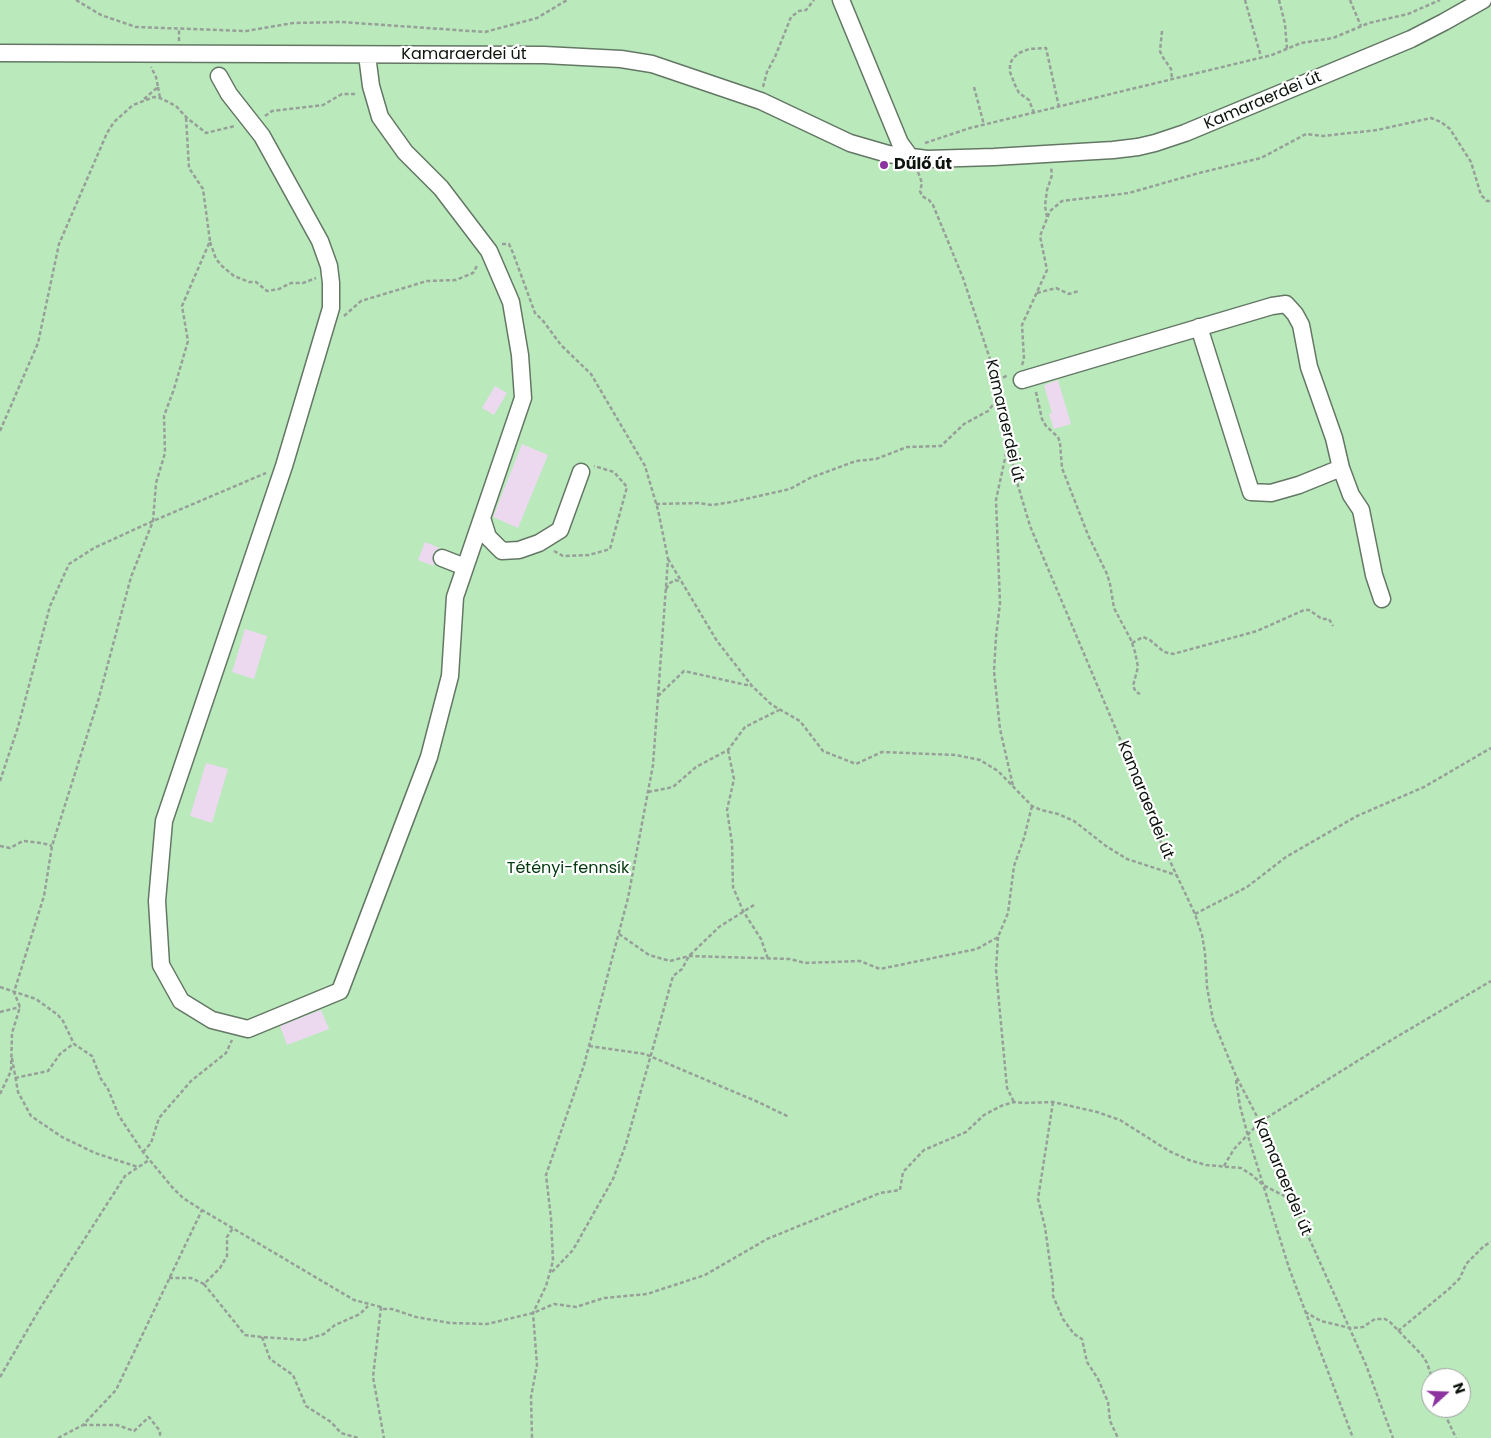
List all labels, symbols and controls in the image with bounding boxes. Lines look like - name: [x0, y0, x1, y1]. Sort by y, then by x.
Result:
- street label: Kamaraerdei út: [401, 45, 527, 65]
- street label: Kamaraerdei út: [1202, 68, 1324, 134]
- place label: Dűlő út: [894, 155, 952, 175]
- marker: Dűlő út: [878, 159, 890, 171]
- street label: Kamaraerdei út: [981, 358, 1027, 484]
- street label: Kamaraerdei út: [1113, 738, 1177, 862]
- park label: Tétényi-fennsík: [507, 859, 629, 879]
- street label: Kamaraerdei út: [1249, 1116, 1315, 1238]
- north arrow: [1421, 1368, 1471, 1418]
- text: N: [1448, 1380, 1470, 1397]

